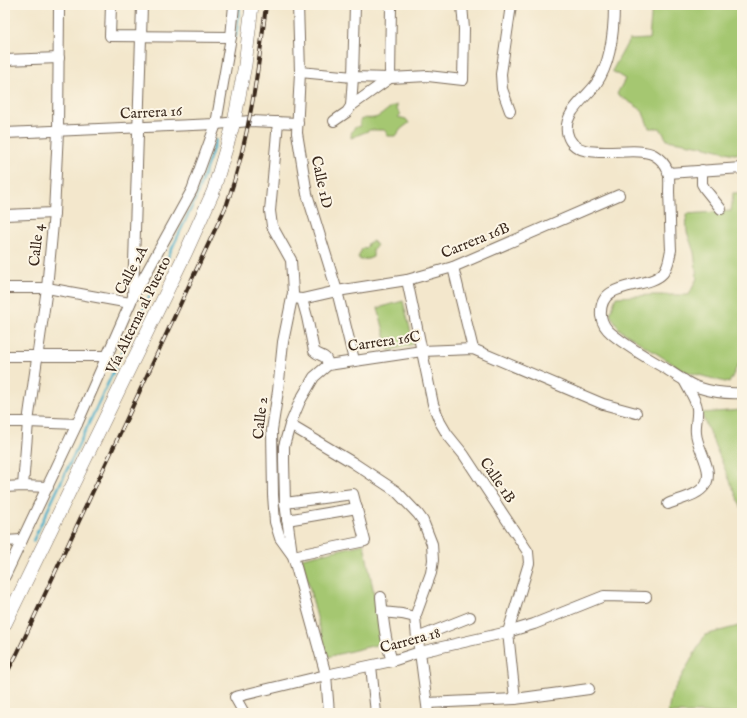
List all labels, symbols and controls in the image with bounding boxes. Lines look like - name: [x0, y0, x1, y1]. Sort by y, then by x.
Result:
- street label: Carrera 16: [119, 101, 183, 124]
- street label: Calle 1D: [307, 154, 336, 210]
- street label: Carrera 16B: [438, 218, 512, 263]
- street label: Calle 4: [25, 222, 48, 267]
- street label: Calle 2A: [111, 242, 153, 298]
- street label: Vía Alterna al Puerto: [101, 253, 175, 378]
- street label: Carrera 16C: [347, 327, 422, 356]
- street label: Calle 2: [249, 396, 272, 440]
- street label: Calle 1B: [475, 454, 520, 507]
- street label: Carrera 18: [378, 623, 443, 658]

